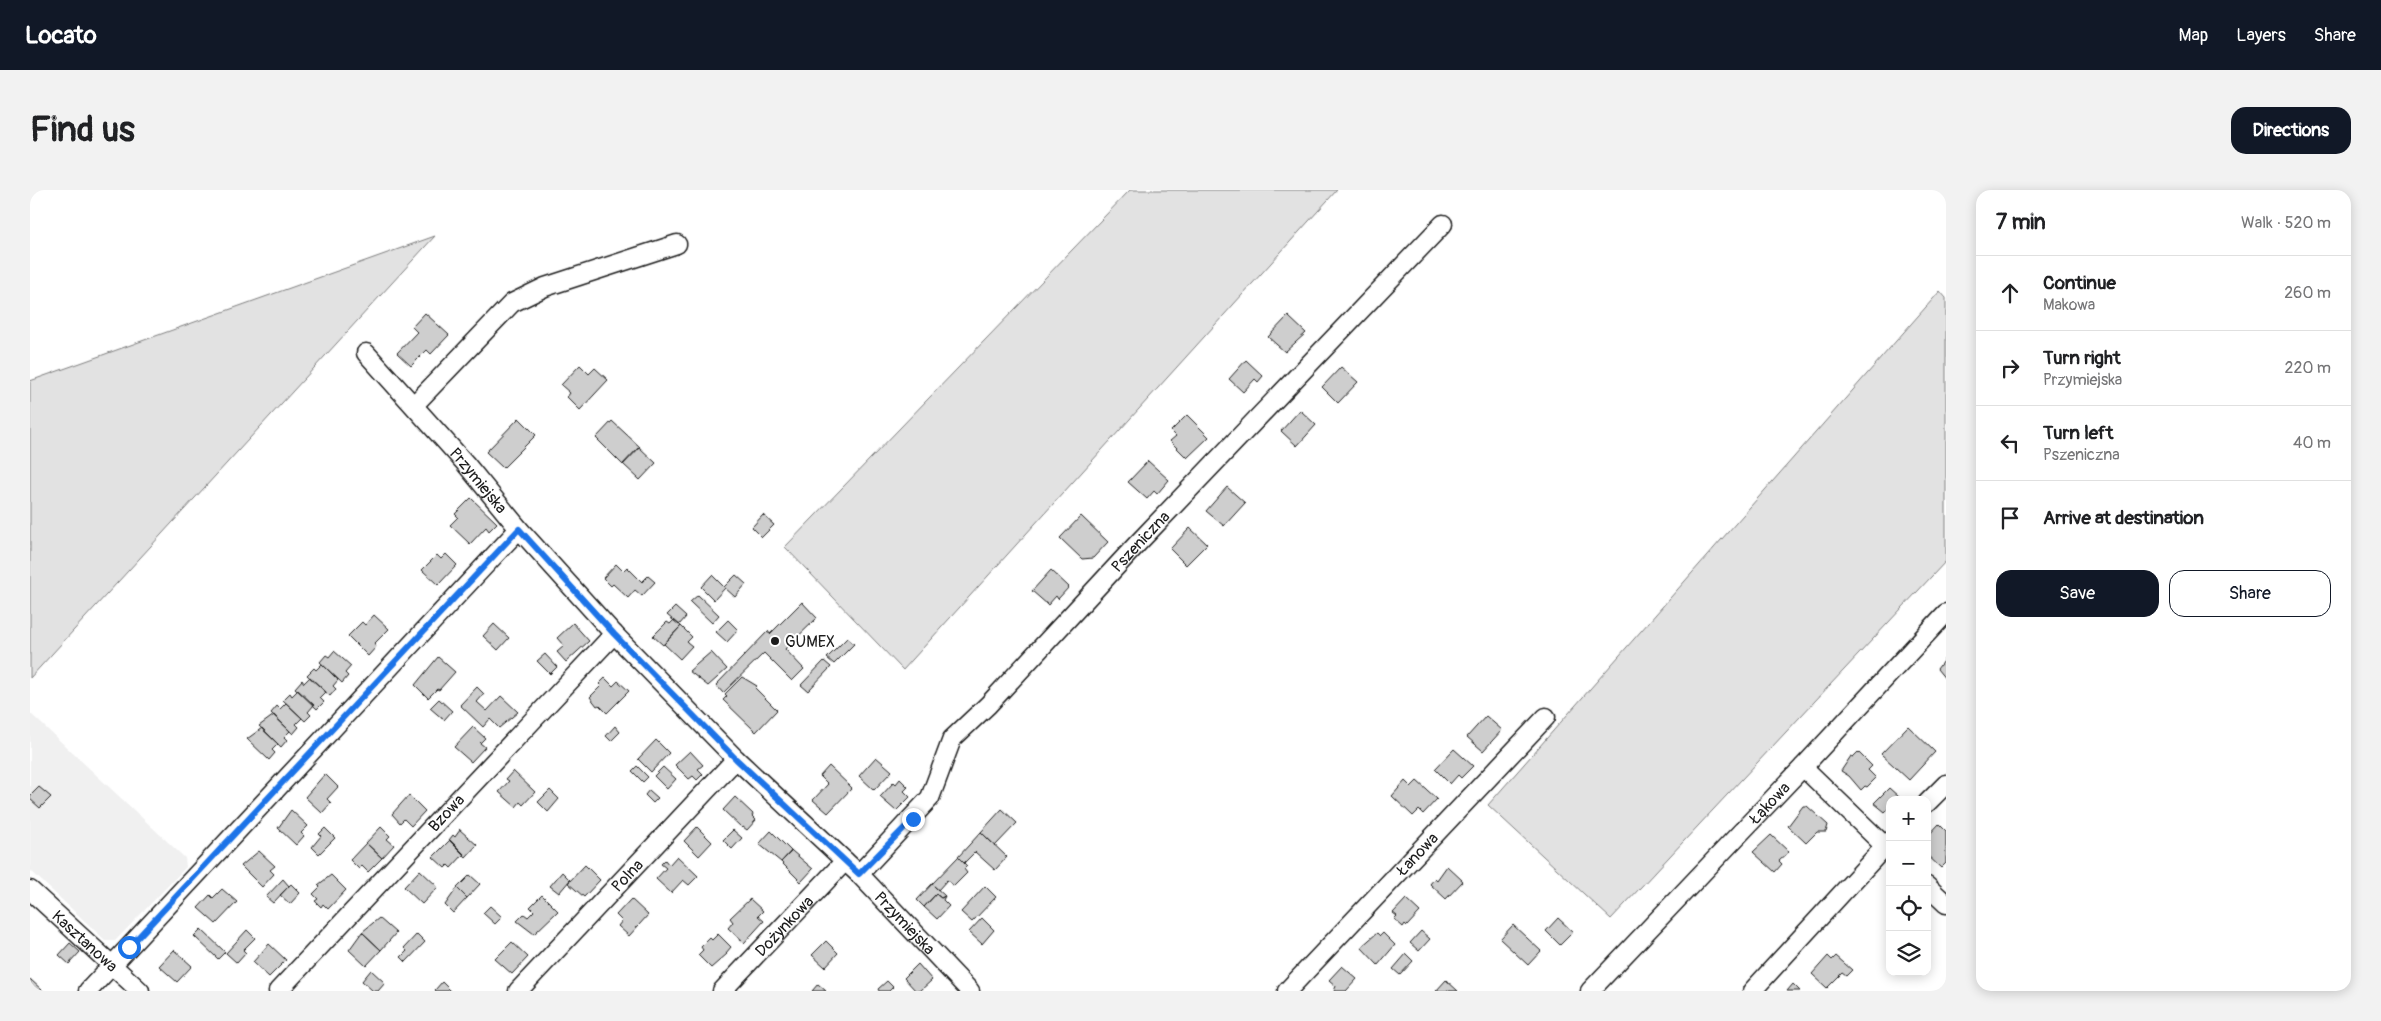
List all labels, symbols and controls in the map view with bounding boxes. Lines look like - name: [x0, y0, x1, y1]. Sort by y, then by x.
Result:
- text: Locato: [25, 21, 97, 50]
- text: Map: [2179, 24, 2208, 47]
- text: Layers: [2236, 24, 2286, 47]
- text: Share: [2314, 24, 2356, 47]
- button: Directions: [2231, 107, 2351, 154]
- text: Find us: [30, 108, 135, 152]
- text: 7 min: [1996, 209, 2046, 236]
- text: Walk · 520 m: [2241, 213, 2331, 233]
- text: Continue: [2043, 271, 2116, 295]
- icon: ahead: [1996, 279, 2024, 307]
- text: 260 m: [2284, 283, 2331, 303]
- text: Makowa: [2043, 295, 2095, 315]
- text: Turn right: [2043, 346, 2121, 370]
- icon: right: [1996, 354, 2024, 382]
- text: 220 m: [2285, 358, 2331, 378]
- text: Przymiejska: [2043, 370, 2122, 390]
- text: Turn left: [2043, 421, 2113, 445]
- icon: left: [1996, 429, 2024, 457]
- text: 40 m: [2293, 433, 2331, 453]
- street label: Przymiejska: [445, 444, 511, 518]
- text: Pszeniczna: [2043, 445, 2120, 465]
- icon: arrive: [1996, 504, 2024, 532]
- text: Arrive at destination: [2043, 506, 2204, 530]
- street label: Pszeniczna: [1107, 507, 1174, 577]
- button: Save: [1996, 570, 2159, 617]
- button: Share: [2169, 570, 2331, 617]
- place label: GUMEX: [785, 632, 835, 652]
- marker: GUMEX: [769, 635, 781, 647]
- street label: Łąkowa: [1744, 778, 1795, 829]
- street label: Bzowa: [424, 790, 469, 836]
- map controls: [1886, 796, 1931, 976]
- button: +: [1886, 796, 1931, 841]
- route end: [902, 808, 925, 831]
- street label: Łanowa: [1392, 828, 1443, 881]
- button: −: [1886, 841, 1931, 886]
- street label: Polna: [607, 855, 648, 896]
- button: locate: [1886, 886, 1931, 931]
- street label: Przymiejska: [870, 888, 939, 959]
- street label: Dożynkowa: [751, 892, 818, 961]
- street label: Kasztanowa: [48, 906, 122, 977]
- button: layers: [1886, 931, 1931, 976]
- route start: [118, 936, 141, 959]

